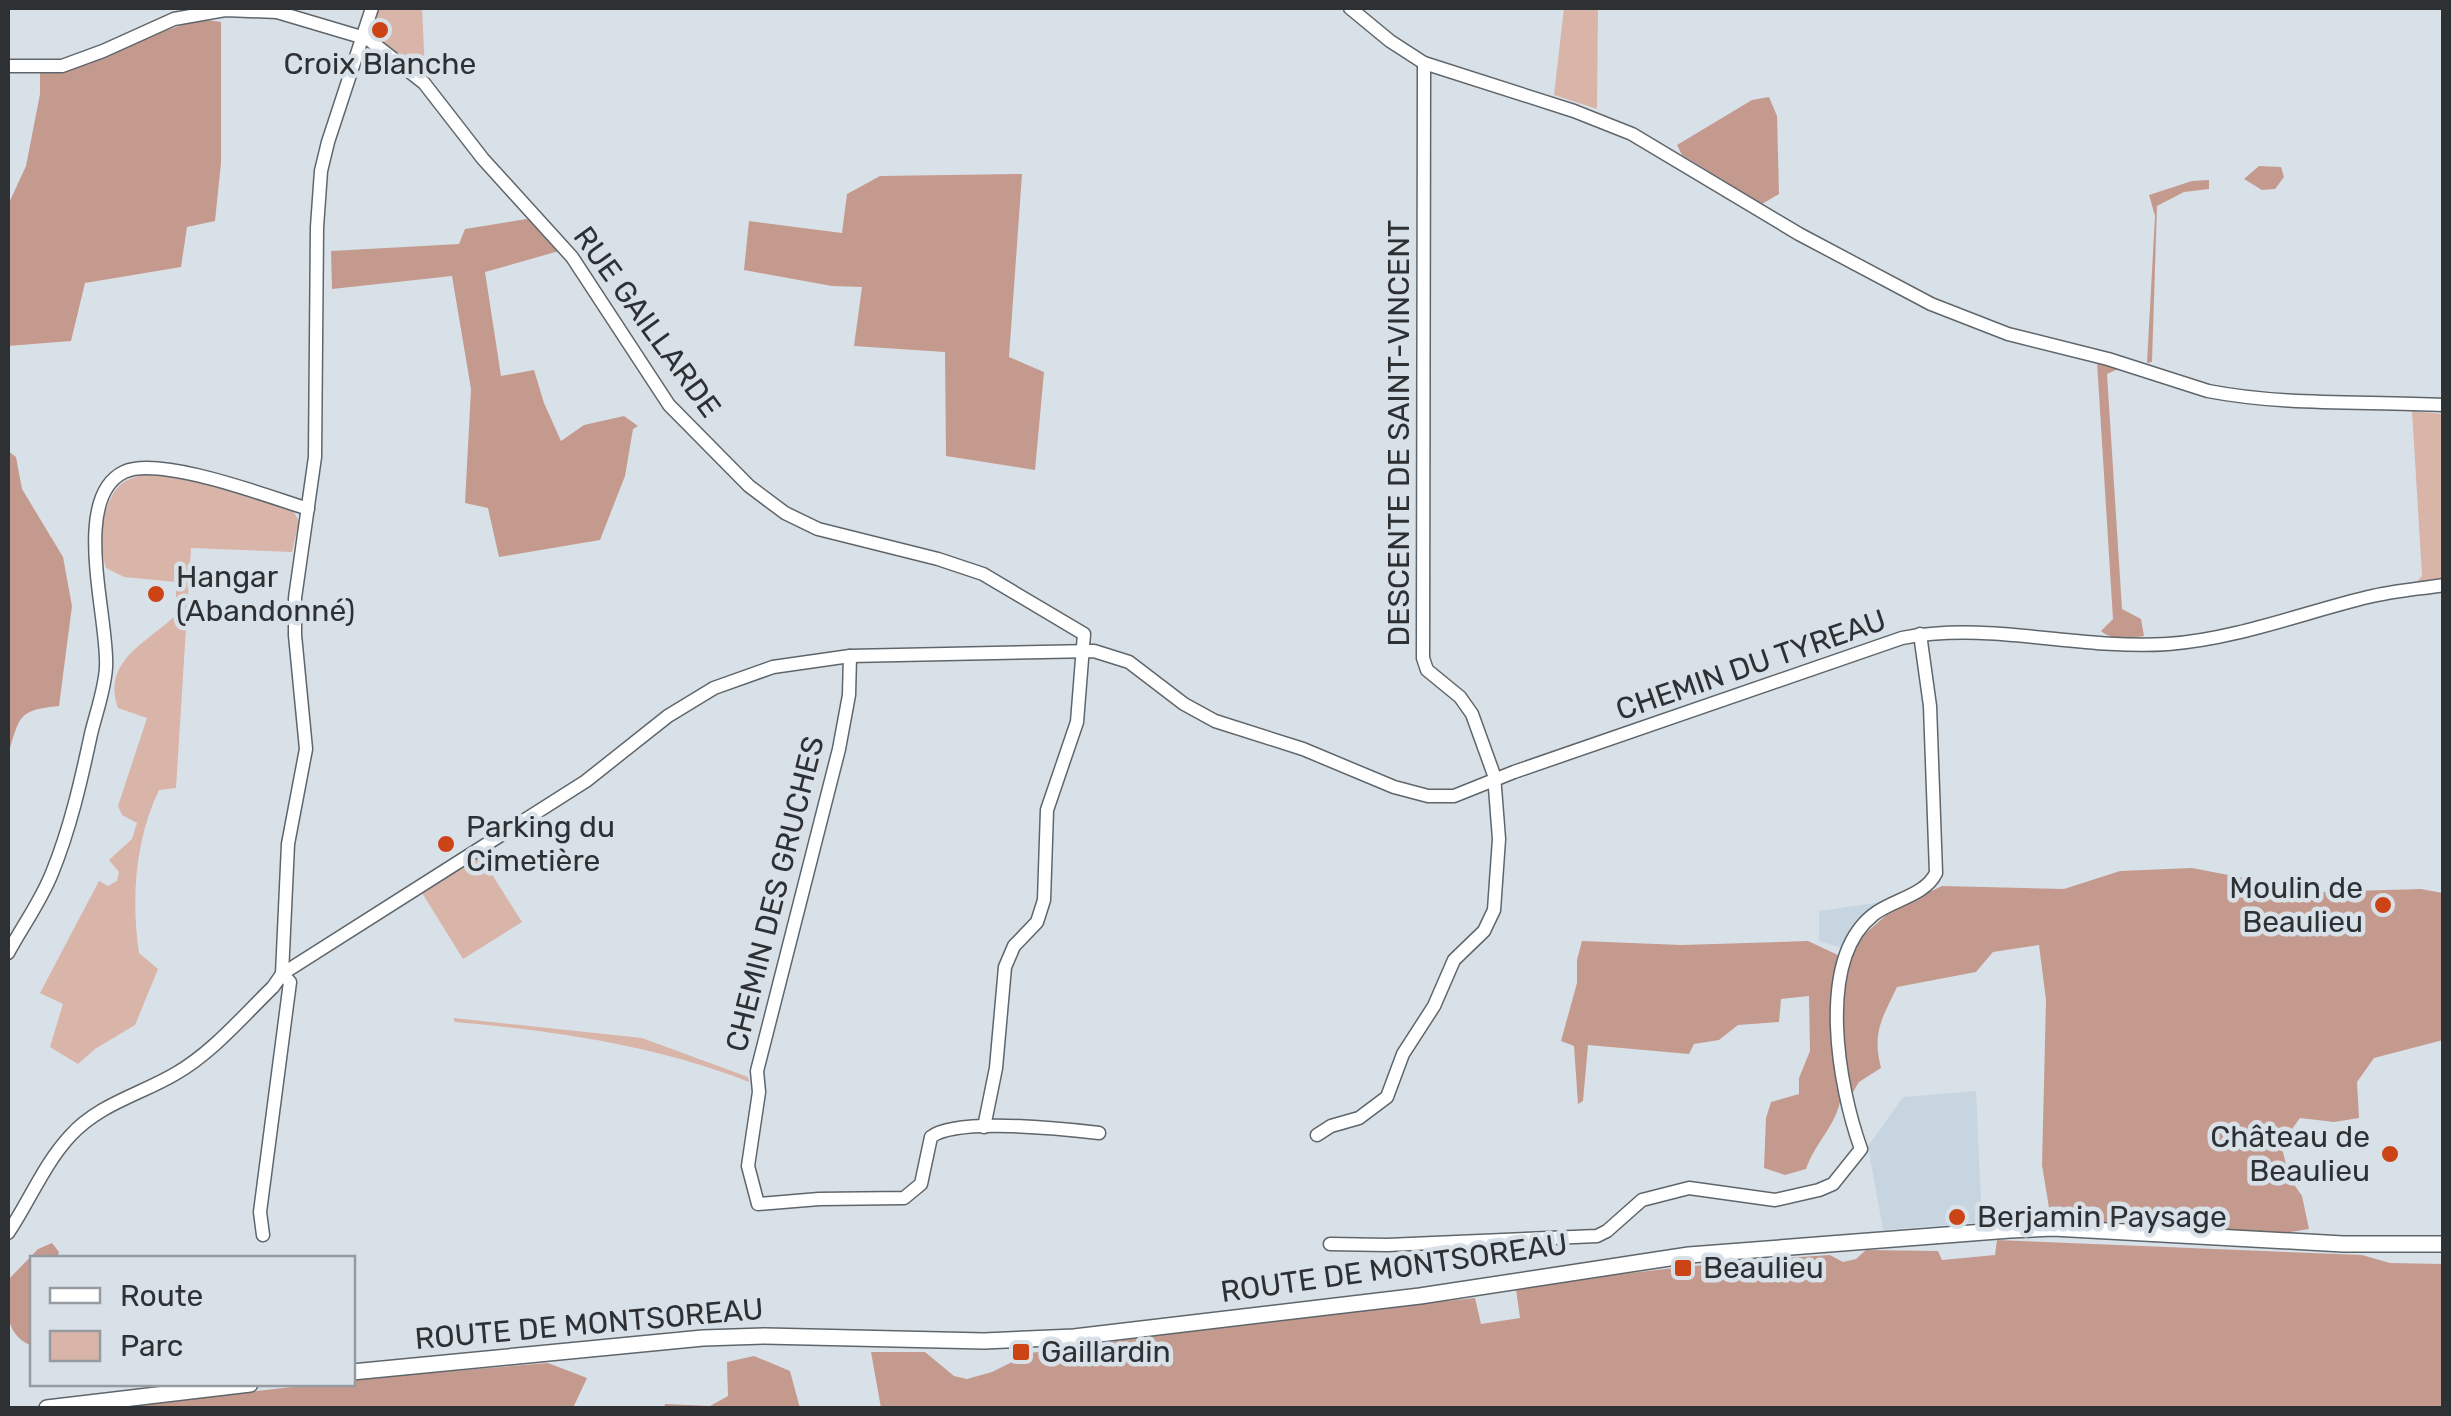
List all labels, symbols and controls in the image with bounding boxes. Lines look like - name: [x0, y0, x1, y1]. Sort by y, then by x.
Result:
- marker: Croix Blanche: [369, 19, 391, 41]
- place label: Croix Blanche: [284, 46, 476, 82]
- street label: RUE GAILLARDE: [566, 220, 728, 424]
- street label: DESCENTE DE SAINT-VINCENT: [1381, 220, 1417, 646]
- place label: Hangar (Abandonné): [176, 559, 355, 629]
- marker: Hangar (Abandonné): [145, 583, 167, 605]
- street label: CHEMIN DU TYREAU: [1611, 602, 1891, 728]
- street label: CHEMIN DES GRUCHES: [718, 732, 832, 1056]
- place label: Parking du Cimetière: [466, 809, 615, 879]
- marker: Parking du Cimetière: [435, 833, 457, 855]
- place label: Moulin de Beaulieu: [2229, 870, 2363, 940]
- marker: Moulin de Beaulieu: [2372, 894, 2394, 916]
- place label: Château de Beaulieu: [2210, 1119, 2370, 1189]
- marker: Château de Beaulieu: [2379, 1143, 2401, 1165]
- place label: Berjamin Paysage: [1977, 1199, 2227, 1235]
- marker: Berjamin Paysage: [1946, 1206, 1968, 1228]
- street label: ROUTE DE MONTSOREAU: [1218, 1226, 1570, 1310]
- place label: Beaulieu: [1703, 1250, 1824, 1286]
- legend: [30, 1256, 355, 1386]
- marker: Beaulieu: [1672, 1257, 1694, 1279]
- text: Route: [120, 1278, 203, 1314]
- street label: ROUTE DE MONTSOREAU: [413, 1291, 765, 1357]
- text: Parc: [120, 1328, 183, 1364]
- place label: Gaillardin: [1041, 1334, 1171, 1370]
- marker: Gaillardin: [1010, 1341, 1032, 1363]

